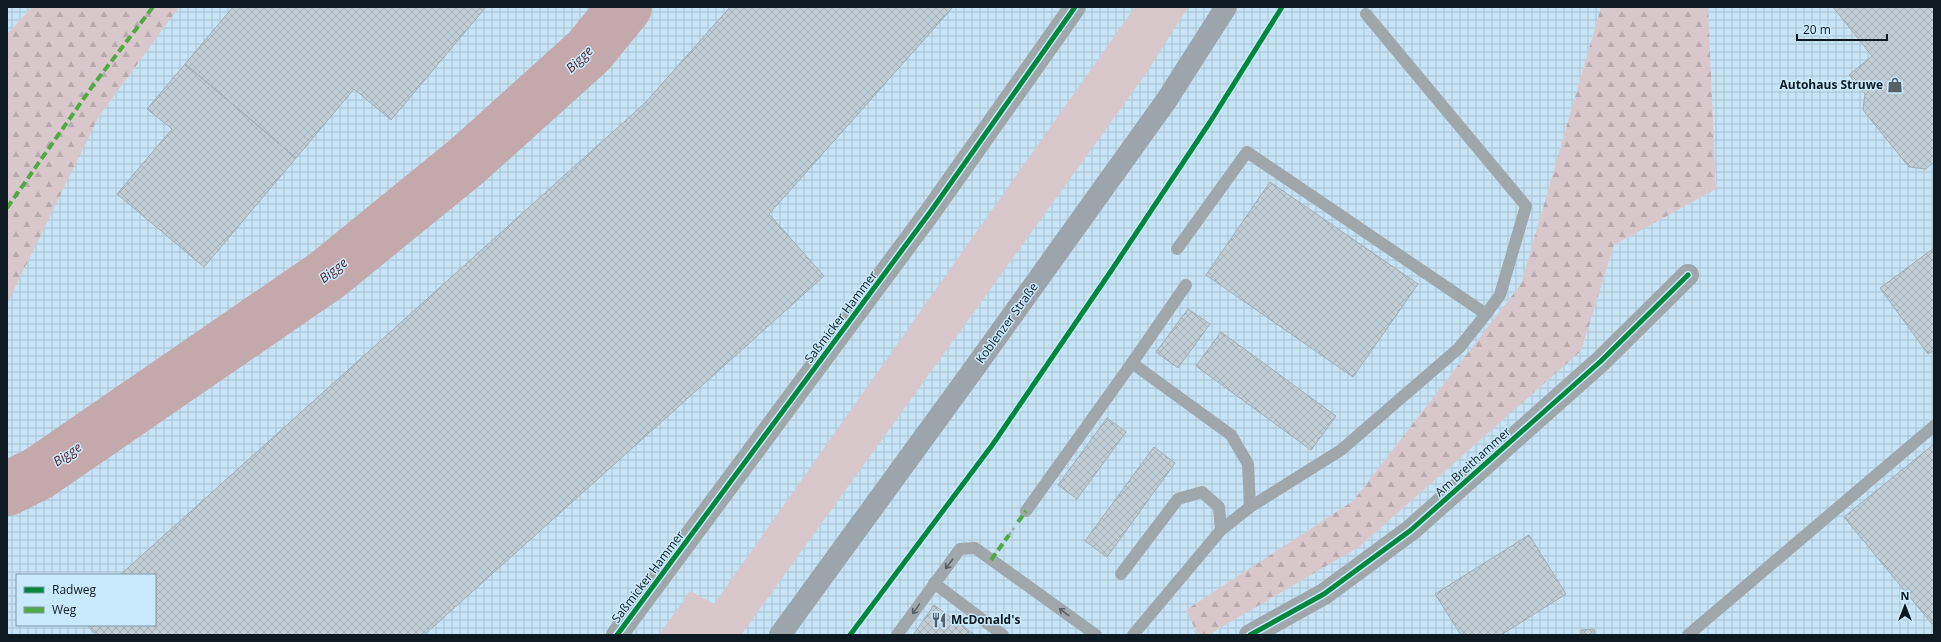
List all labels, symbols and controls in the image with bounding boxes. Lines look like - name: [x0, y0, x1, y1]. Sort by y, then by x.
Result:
- scale bar: [1797, 16, 1887, 42]
- text: 20 m: [1803, 21, 1831, 38]
- water label: Bigge: [562, 41, 597, 76]
- place label: Autohaus Struwe: [1780, 76, 1883, 93]
- shop icon: Autohaus Struwe: [1886, 76, 1904, 94]
- water label: Bigge: [315, 253, 351, 287]
- street label: Saßmicker Hammer: [800, 267, 881, 366]
- street label: Koblenzer Straße: [971, 279, 1042, 367]
- street label: Am Breithammer: [1431, 423, 1514, 500]
- water label: Bigge: [49, 438, 85, 470]
- street label: Saßmicker Hammer: [607, 527, 688, 626]
- one-way arrow: [944, 559, 953, 570]
- legend: [16, 574, 156, 626]
- text: Radweg: [52, 581, 96, 598]
- north arrow: [1885, 586, 1925, 626]
- text: N: [1901, 588, 1909, 603]
- text: Weg: [52, 601, 77, 618]
- one-way arrow: [912, 603, 920, 614]
- one-way arrow: [1059, 608, 1070, 616]
- restaurant icon: McDonald's: [930, 611, 948, 629]
- place label: McDonald's: [951, 611, 1020, 628]

